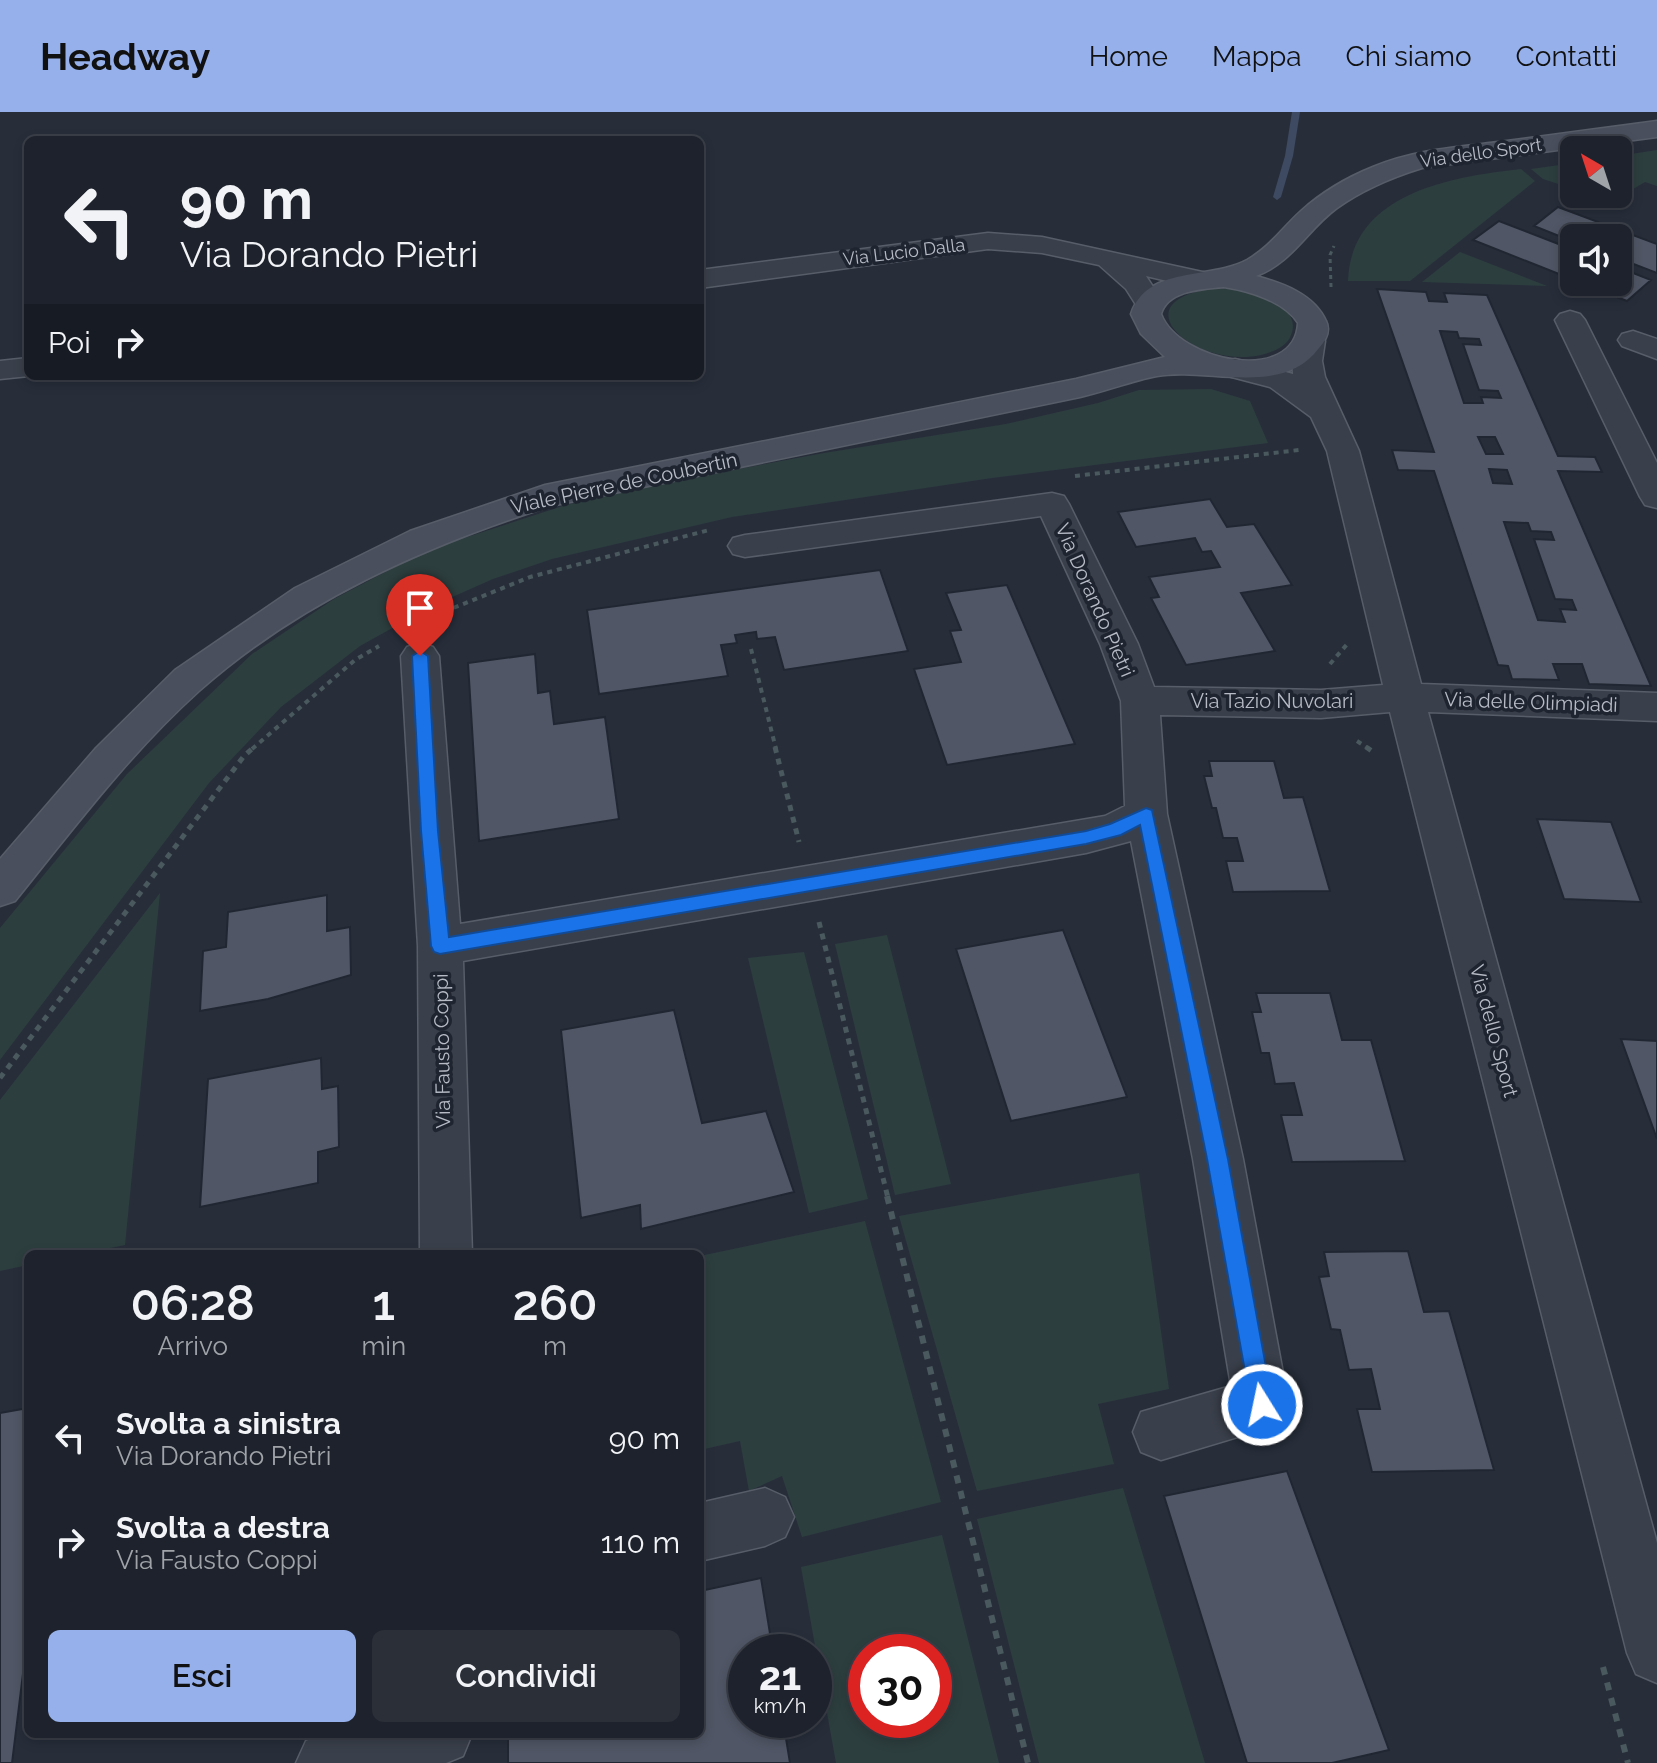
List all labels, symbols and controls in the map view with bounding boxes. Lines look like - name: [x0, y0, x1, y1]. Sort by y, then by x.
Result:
- text: Headway: [40, 34, 210, 79]
- text: Home: [1089, 40, 1168, 73]
- text: Mappa: [1212, 40, 1301, 73]
- text: Chi siamo: [1345, 40, 1472, 73]
- text: Contatti: [1516, 40, 1617, 73]
- street label: Via dello Sport: [1419, 134, 1543, 171]
- north arrow: [1560, 136, 1632, 208]
- map controls: [1560, 136, 1632, 296]
- text: 90 m: [180, 166, 313, 232]
- icon: left: [48, 168, 152, 272]
- button: sound: [1560, 224, 1632, 296]
- text: Via Dorando Pietri: [180, 233, 478, 275]
- street label: Via Lucio Dalla: [842, 234, 966, 269]
- icon: right: [107, 320, 151, 364]
- text: Poi: [48, 325, 91, 360]
- street label: Viale Pierre de Coubertin: [509, 447, 739, 519]
- street label: Via Dorando Pietri: [1050, 519, 1140, 681]
- pin: [386, 574, 454, 656]
- icon: arrive: [398, 586, 442, 630]
- street label: Via delle Olimpiadi: [1444, 687, 1618, 717]
- street label: Via Tazio Nuvolari: [1191, 689, 1353, 713]
- street label: Via dello Sport: [1465, 962, 1523, 1100]
- street label: Via Fausto Coppi: [429, 973, 455, 1129]
- text: 06:28: [130, 1275, 255, 1331]
- text: 1: [372, 1275, 395, 1331]
- text: 260: [513, 1275, 598, 1331]
- text: Arrivo: [158, 1331, 228, 1361]
- text: min: [361, 1331, 406, 1361]
- text: m: [543, 1331, 567, 1361]
- position arrow: [1220, 1363, 1304, 1447]
- text: Svolta a sinistra: [116, 1406, 341, 1441]
- icon: left: [48, 1416, 92, 1460]
- text: 90 m: [609, 1421, 680, 1456]
- text: Via Dorando Pietri: [116, 1441, 331, 1471]
- text: Svolta a destra: [116, 1510, 330, 1545]
- icon: right: [48, 1520, 92, 1564]
- text: 110 m: [601, 1525, 680, 1560]
- text: Via Fausto Coppi: [116, 1545, 318, 1575]
- button: Esci: [48, 1630, 356, 1722]
- button: Condividi: [372, 1630, 680, 1722]
- speed limit sign: 30: [848, 1634, 952, 1738]
- text: 21: [759, 1652, 801, 1699]
- text: km/h: [754, 1694, 806, 1718]

